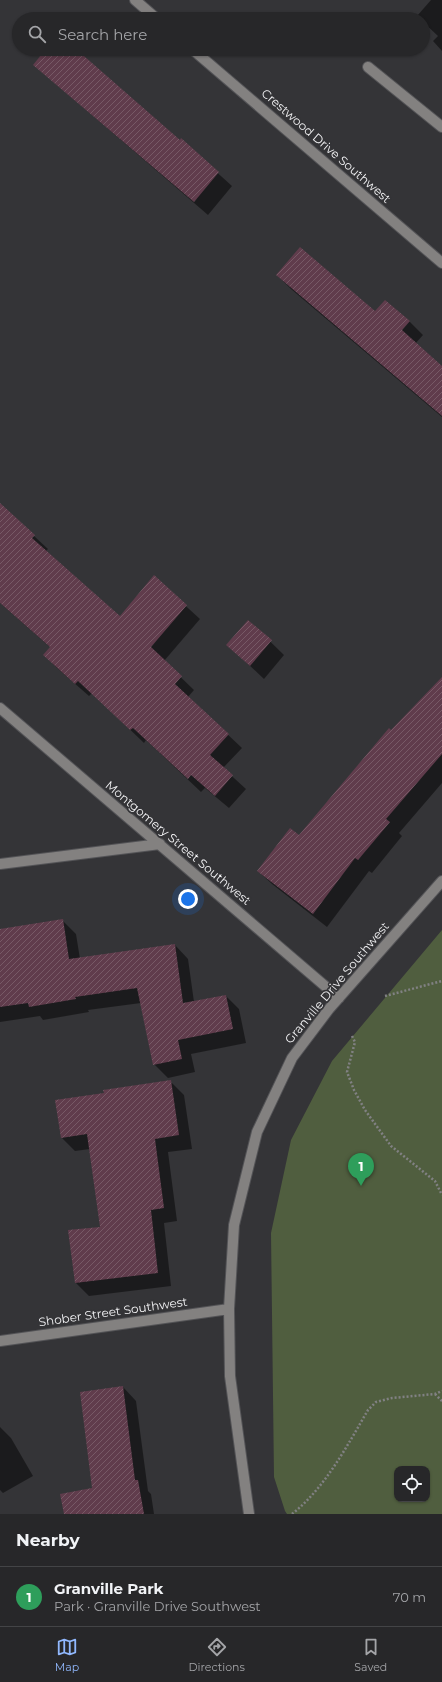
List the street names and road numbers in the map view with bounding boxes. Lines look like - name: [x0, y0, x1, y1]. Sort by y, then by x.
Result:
- street label: Crestwood Drive Southwest: [259, 85, 394, 206]
- street label: Montgomery Street Southwest: [102, 777, 254, 908]
- street label: Granville Drive Southwest: [281, 919, 392, 1046]
- street label: Shober Street Southwest: [38, 1294, 188, 1329]

